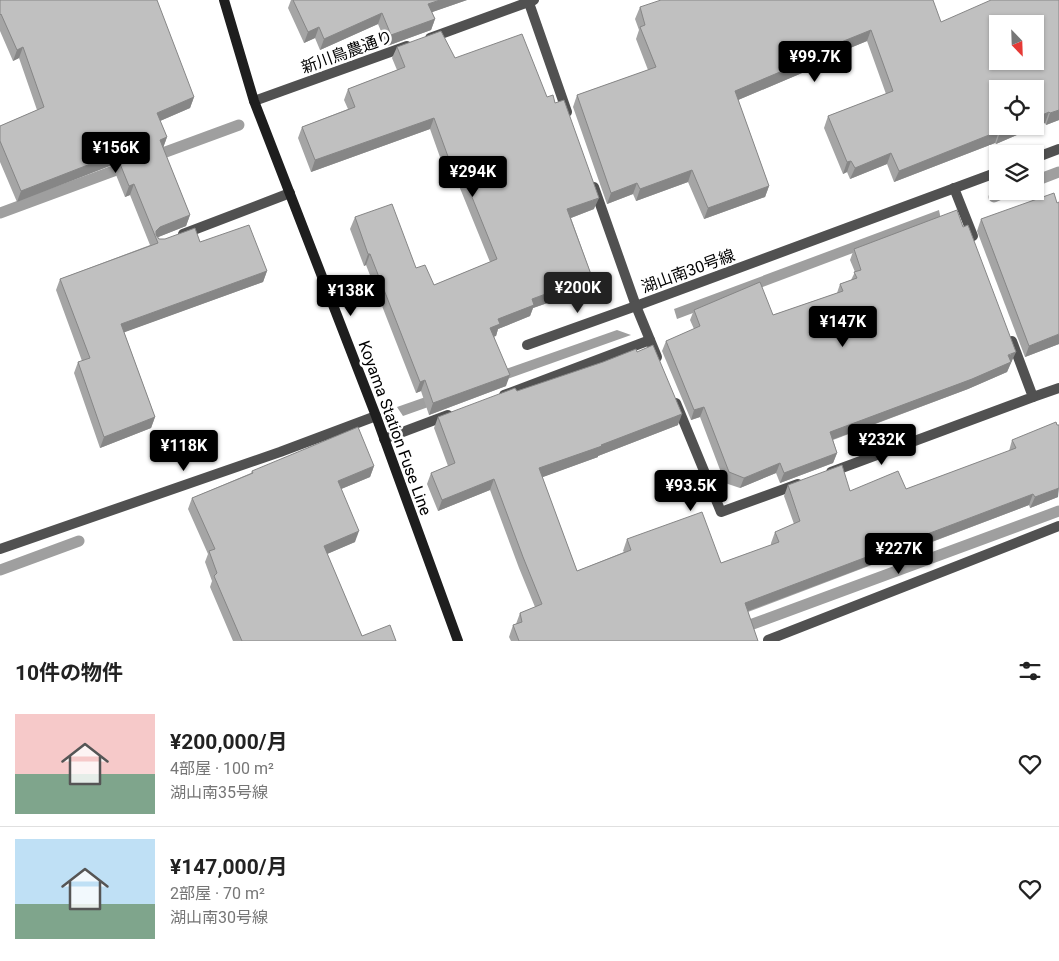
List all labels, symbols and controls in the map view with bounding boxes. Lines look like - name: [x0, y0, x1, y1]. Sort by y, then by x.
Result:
- north arrow: [989, 15, 1044, 70]
- map controls: [989, 15, 1044, 200]
- street label: 新川鳥農通り: [299, 27, 395, 77]
- pin: ¥99.7K: [774, 41, 856, 83]
- text: ¥99.7K: [790, 47, 840, 66]
- button: locate: [989, 80, 1044, 135]
- pin: ¥156K: [81, 132, 151, 174]
- text: ¥156K: [93, 138, 139, 157]
- button: layers: [989, 145, 1044, 200]
- pin: ¥294K: [438, 156, 508, 198]
- text: ¥294K: [450, 162, 496, 181]
- street label: 湖山南30号線: [639, 245, 737, 297]
- pin: ¥200K: [543, 272, 613, 314]
- pin: ¥138K: [316, 274, 386, 317]
- text: ¥200K: [555, 278, 601, 297]
- text: ¥138K: [328, 281, 374, 300]
- pin: ¥147K: [808, 306, 878, 348]
- text: ¥147K: [820, 312, 866, 331]
- street label: Koyama Station Fuse Line: [355, 338, 435, 518]
- pin: ¥232K: [847, 424, 917, 466]
- pin: ¥118K: [149, 430, 219, 472]
- text: ¥232K: [859, 430, 905, 449]
- text: ¥118K: [161, 436, 207, 455]
- pin: ¥93.5K: [650, 470, 732, 512]
- text: ¥93.5K: [666, 476, 716, 495]
- pin: ¥227K: [864, 532, 934, 575]
- text: ¥227K: [876, 539, 922, 558]
- icon: filters: [1016, 657, 1044, 685]
- text: 10件の物件: [15, 661, 123, 685]
- text: ¥200,000/月: [170, 730, 288, 754]
- icon: home: [55, 734, 115, 794]
- icon: heart: [1016, 750, 1044, 778]
- text: 4部屋 · 100 m²: [170, 759, 274, 778]
- text: 湖山南35号線: [170, 783, 268, 802]
- text: ¥147,000/月: [170, 855, 288, 879]
- icon: home: [55, 859, 115, 919]
- icon: heart: [1016, 875, 1044, 903]
- text: 2部屋 · 70 m²: [170, 884, 265, 903]
- text: 湖山南30号線: [170, 908, 268, 927]

